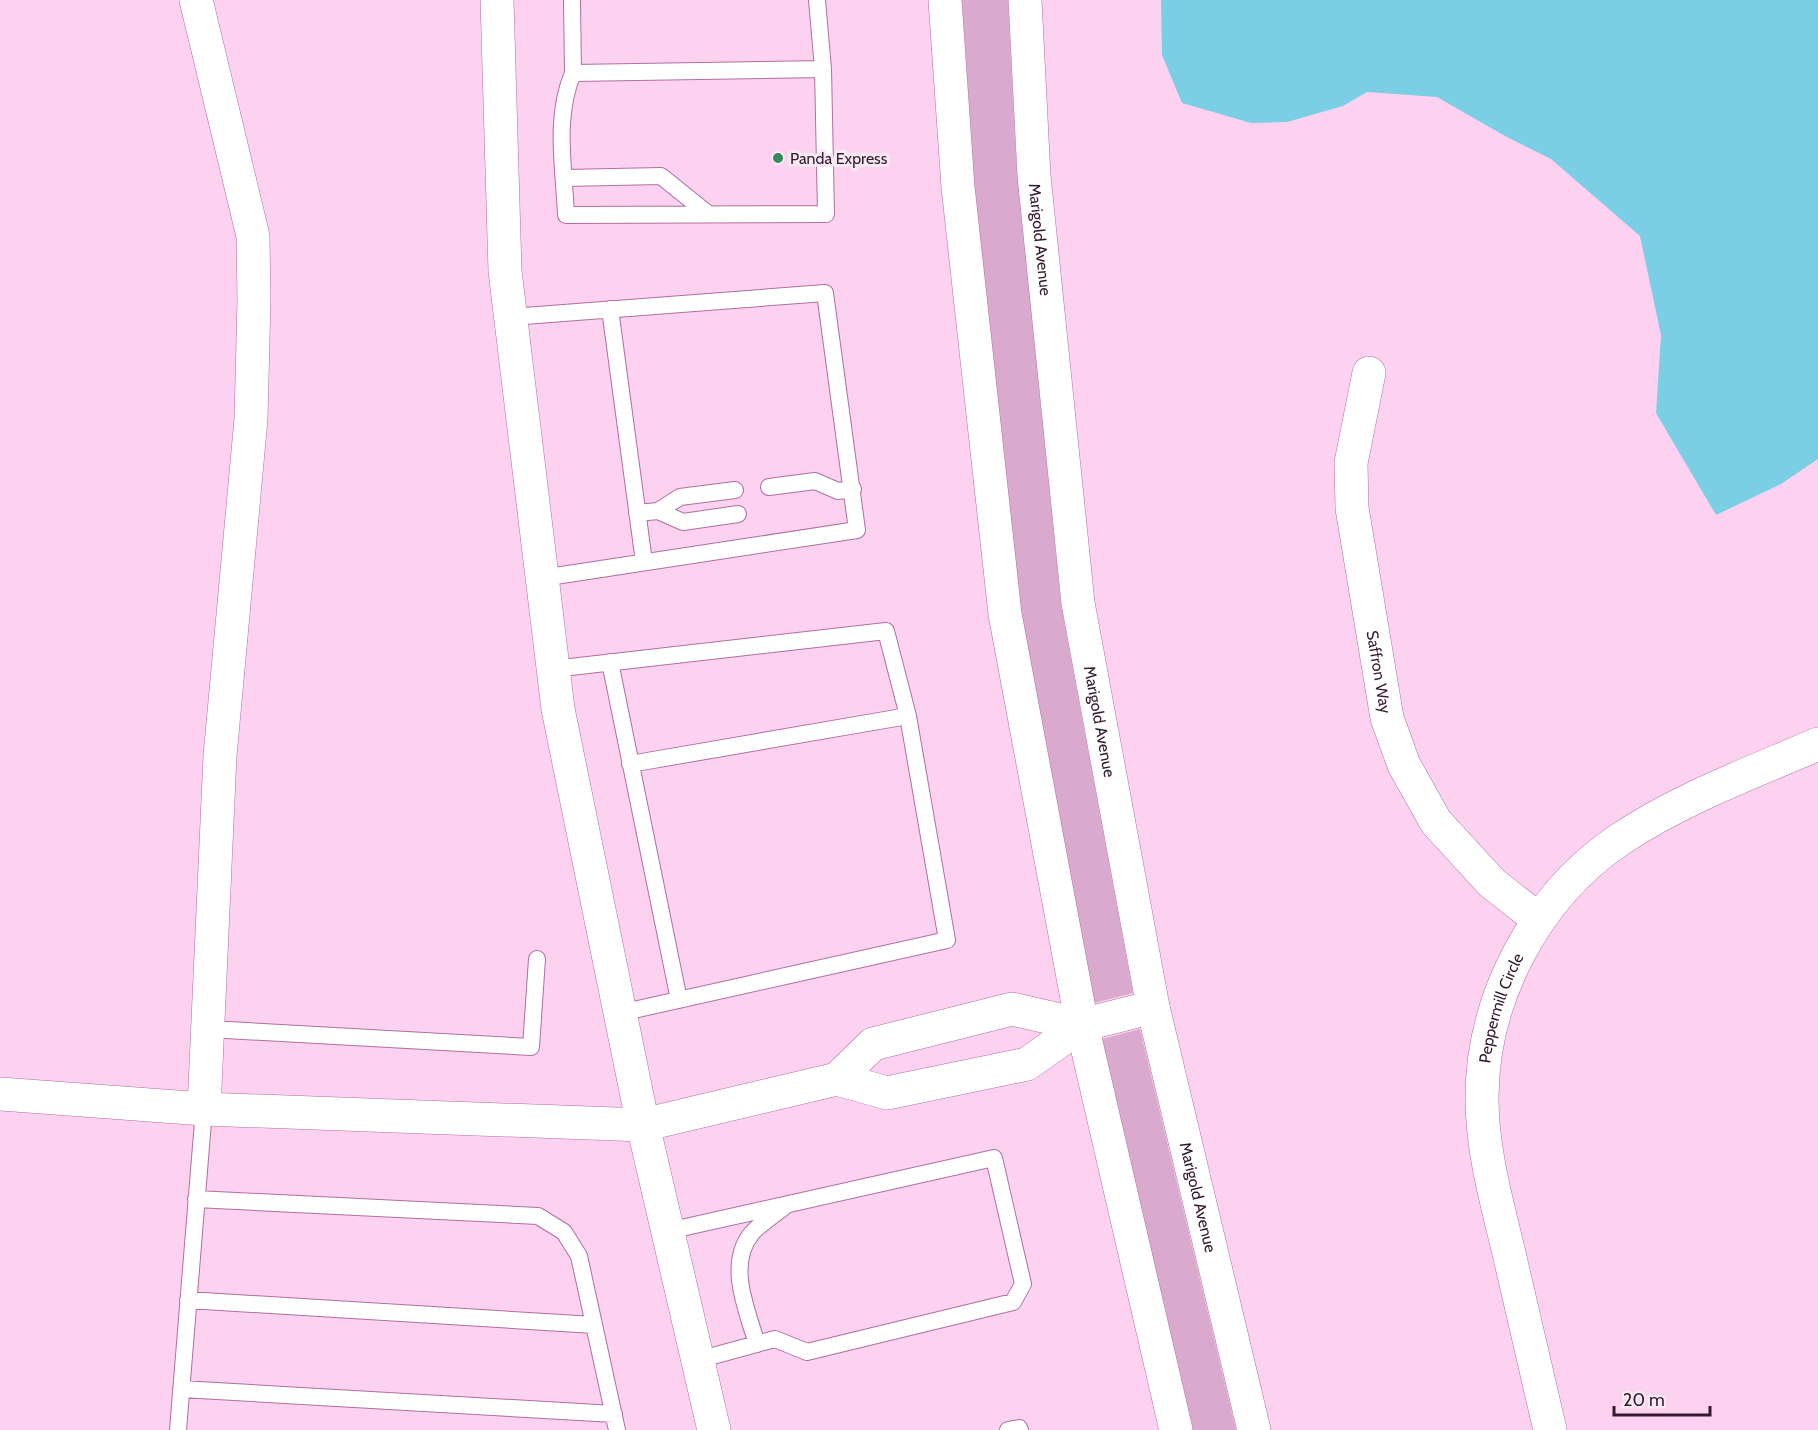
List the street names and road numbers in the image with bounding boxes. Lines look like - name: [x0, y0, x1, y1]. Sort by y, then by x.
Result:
- street label: Marigold Avenue: [1025, 182, 1055, 297]
- street label: Saffron Way: [1363, 629, 1395, 715]
- street label: Marigold Avenue: [1080, 664, 1119, 779]
- street label: Peppermill Circle: [1475, 950, 1527, 1064]
- street label: Marigold Avenue: [1176, 1140, 1220, 1254]

